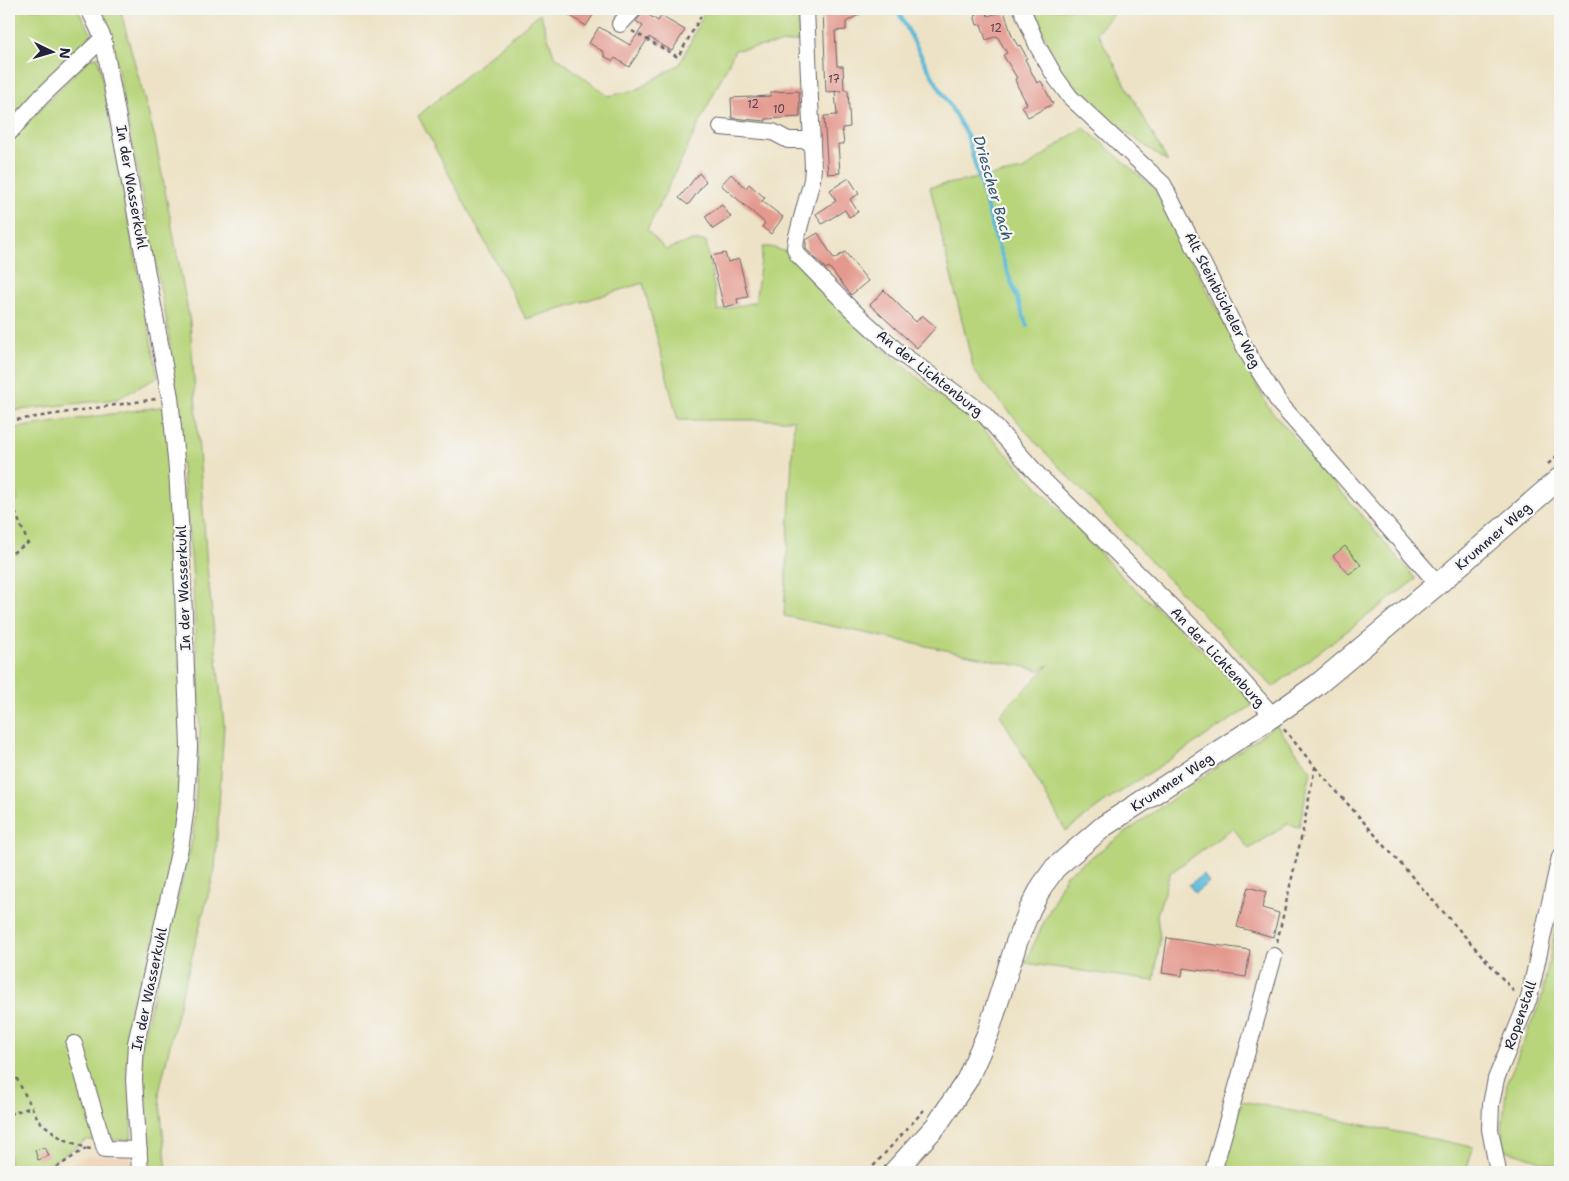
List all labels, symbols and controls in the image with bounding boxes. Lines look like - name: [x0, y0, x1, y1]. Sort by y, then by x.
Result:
- house number: 12: [990, 21, 1002, 36]
- north arrow: [28, 28, 78, 78]
- text: N: [56, 47, 74, 59]
- house number: 17: [828, 72, 840, 87]
- house number: 12: [747, 97, 759, 112]
- house number: 10: [773, 102, 785, 117]
- street label: In der Wasserkuhl: [112, 124, 152, 251]
- water label: Driescher Bach: [968, 133, 1018, 243]
- street label: Alt Steinbücheler Weg: [1181, 229, 1265, 371]
- street label: An der Lichtenburg: [873, 326, 987, 420]
- street label: Krummer Weg: [1451, 498, 1535, 574]
- street label: In der Wasserkuhl: [172, 524, 194, 651]
- street label: An der Lichtenburg: [1167, 603, 1269, 711]
- street label: Krummer Weg: [1127, 749, 1217, 815]
- street label: In der Wasserkuhl: [127, 925, 171, 1052]
- street label: Ropenstall: [1500, 978, 1540, 1052]

